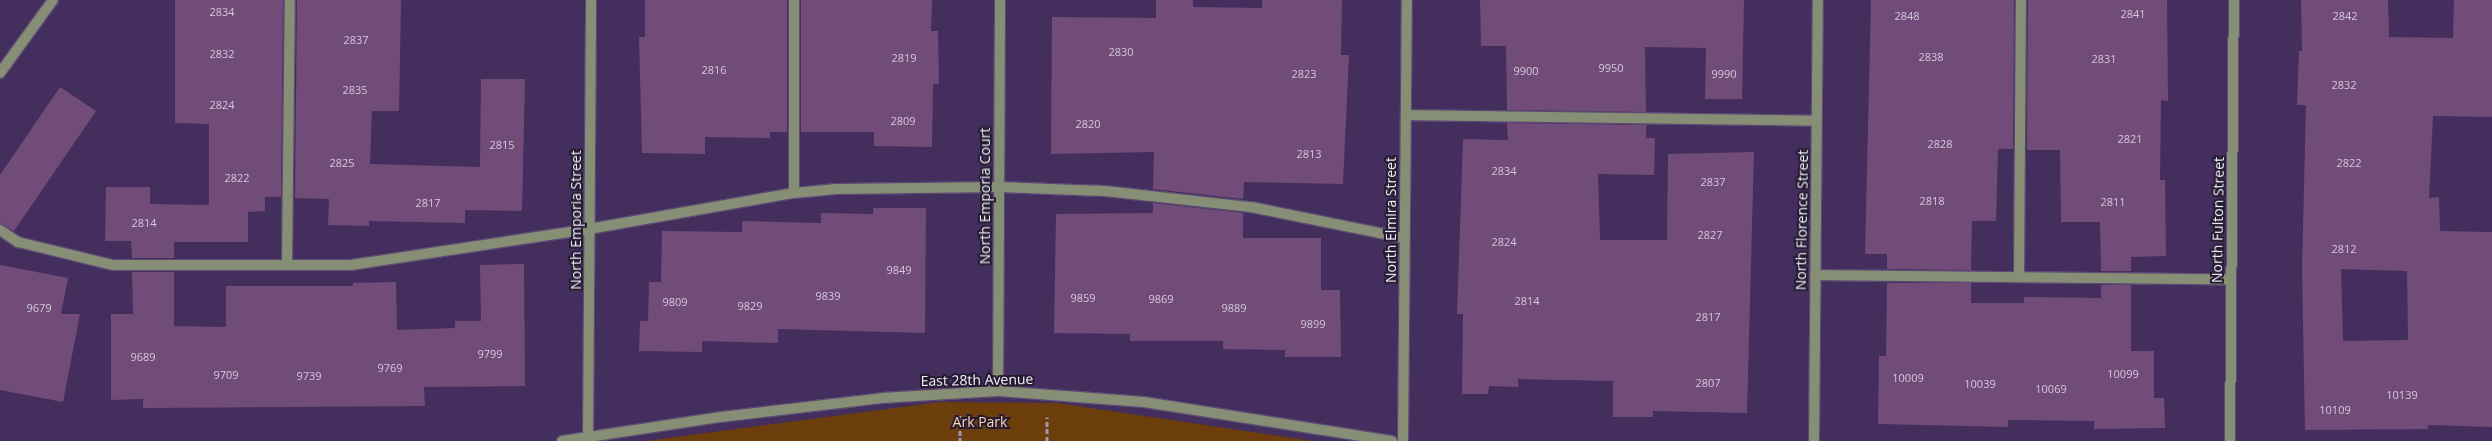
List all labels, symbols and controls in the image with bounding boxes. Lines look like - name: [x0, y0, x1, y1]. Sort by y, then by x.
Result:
- house number: 2834: [209, 5, 235, 19]
- house number: 2841: [2120, 7, 2146, 21]
- house number: 2848: [1894, 9, 1920, 23]
- house number: 2842: [2332, 9, 2358, 23]
- house number: 2837: [343, 33, 369, 47]
- house number: 2830: [1108, 45, 1134, 59]
- house number: 2832: [209, 47, 235, 61]
- house number: 2838: [1918, 50, 1944, 64]
- house number: 2819: [891, 51, 917, 65]
- house number: 2831: [2091, 52, 2117, 66]
- house number: 9950: [1598, 61, 1624, 75]
- house number: 2816: [701, 63, 727, 77]
- house number: 9900: [1513, 64, 1539, 78]
- house number: 2823: [1291, 67, 1317, 81]
- house number: 9990: [1711, 67, 1737, 81]
- house number: 2832: [2331, 78, 2357, 92]
- house number: 2835: [342, 83, 368, 97]
- house number: 2824: [209, 98, 235, 112]
- house number: 2809: [890, 114, 916, 128]
- house number: 2820: [1075, 117, 1101, 131]
- street label: North Emporia Court: [977, 128, 993, 264]
- house number: 2821: [2117, 132, 2143, 146]
- house number: 2828: [1927, 137, 1953, 151]
- house number: 2815: [489, 138, 515, 152]
- house number: 2813: [1296, 147, 1322, 161]
- street label: North Emporia Street: [568, 150, 584, 290]
- street label: North Florence Street: [1792, 150, 1812, 290]
- house number: 2825: [329, 156, 355, 170]
- house number: 2822: [2336, 156, 2362, 170]
- street label: North Elmira Street: [1383, 157, 1399, 283]
- street label: North Fulton Street: [2209, 157, 2227, 283]
- house number: 2834: [1491, 164, 1517, 178]
- house number: 2822: [224, 171, 250, 185]
- house number: 2837: [1700, 175, 1726, 189]
- house number: 2818: [1919, 194, 1945, 208]
- house number: 2811: [2100, 195, 2126, 209]
- house number: 2817: [415, 196, 441, 210]
- house number: 2814: [131, 216, 157, 230]
- house number: 2827: [1697, 228, 1723, 242]
- house number: 2824: [1491, 235, 1517, 249]
- house number: 2812: [2331, 242, 2357, 256]
- house number: 9849: [886, 263, 912, 277]
- house number: 9839: [815, 289, 841, 303]
- house number: 9859: [1070, 291, 1096, 305]
- house number: 9869: [1148, 292, 1174, 306]
- house number: 2814: [1514, 294, 1540, 308]
- house number: 9809: [662, 295, 688, 309]
- house number: 9829: [737, 299, 763, 313]
- house number: 9679: [26, 301, 52, 315]
- house number: 9889: [1221, 301, 1247, 315]
- house number: 2817: [1695, 310, 1721, 324]
- house number: 9899: [1300, 317, 1326, 331]
- house number: 9799: [477, 347, 503, 361]
- house number: 9689: [130, 350, 156, 364]
- house number: 9769: [377, 361, 403, 375]
- house number: 10099: [2107, 367, 2139, 381]
- house number: 9709: [213, 368, 239, 382]
- house number: 9739: [296, 369, 322, 383]
- street label: East 28th Avenue: [920, 371, 1034, 389]
- house number: 10009: [1892, 371, 1924, 385]
- house number: 2807: [1695, 376, 1721, 390]
- house number: 10039: [1964, 377, 1996, 391]
- house number: 10069: [2035, 382, 2067, 396]
- house number: 10139: [2386, 388, 2418, 402]
- house number: 10109: [2319, 403, 2351, 417]
- park label: Ark Park: [953, 414, 1007, 430]

